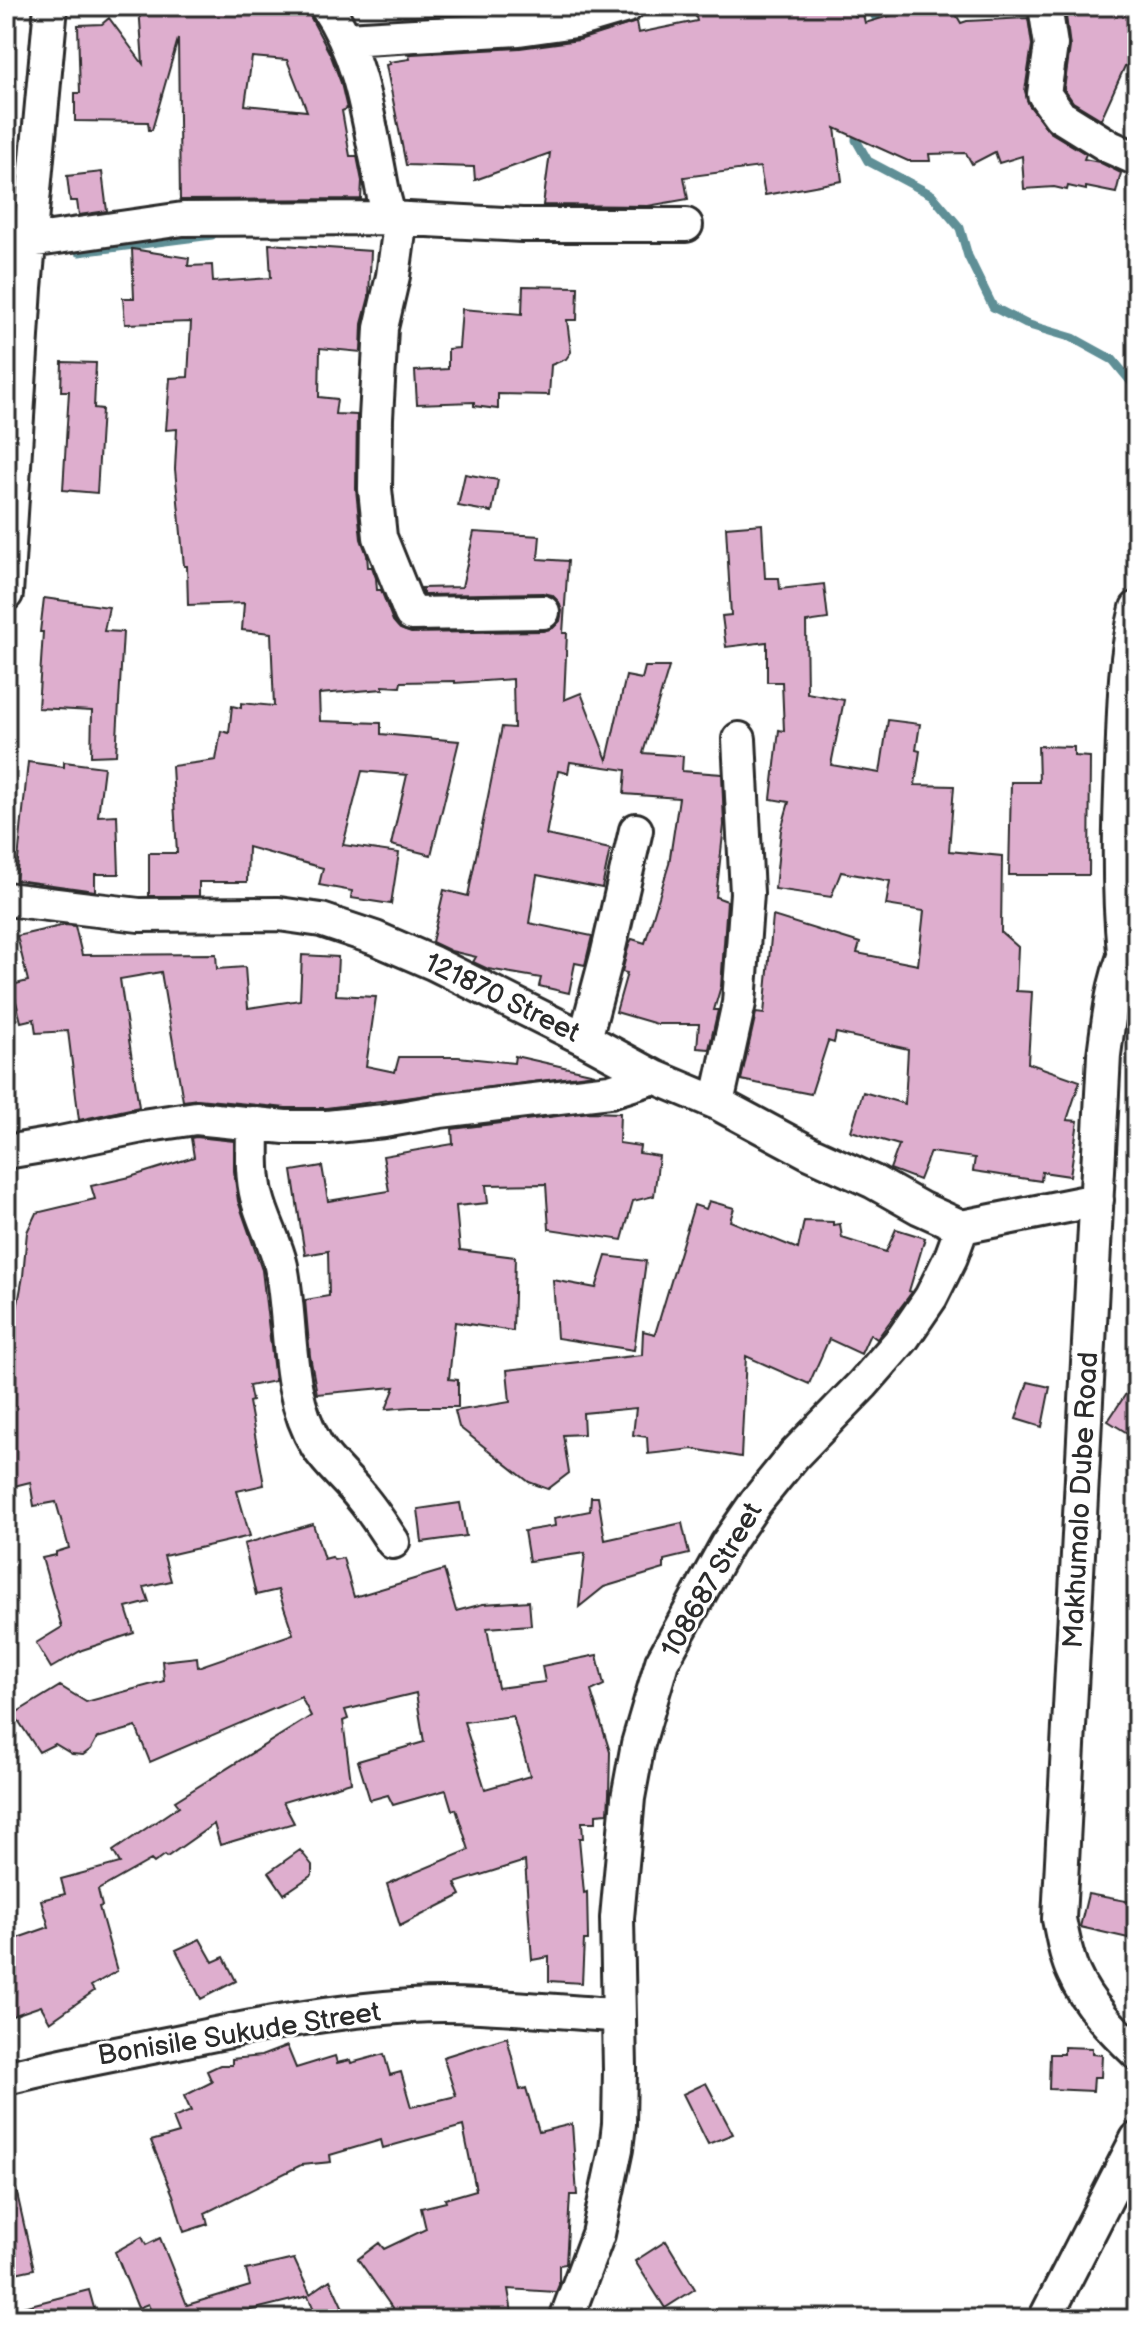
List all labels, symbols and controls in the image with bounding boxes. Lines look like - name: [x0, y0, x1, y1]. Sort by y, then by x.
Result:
- street label: 121870 Street: [419, 946, 585, 1050]
- street label: Makhumalo Dube Road: [1057, 1351, 1105, 1649]
- street label: 108687 Street: [654, 1496, 770, 1663]
- street label: Bonisile Sukude Street: [95, 1995, 383, 2073]

